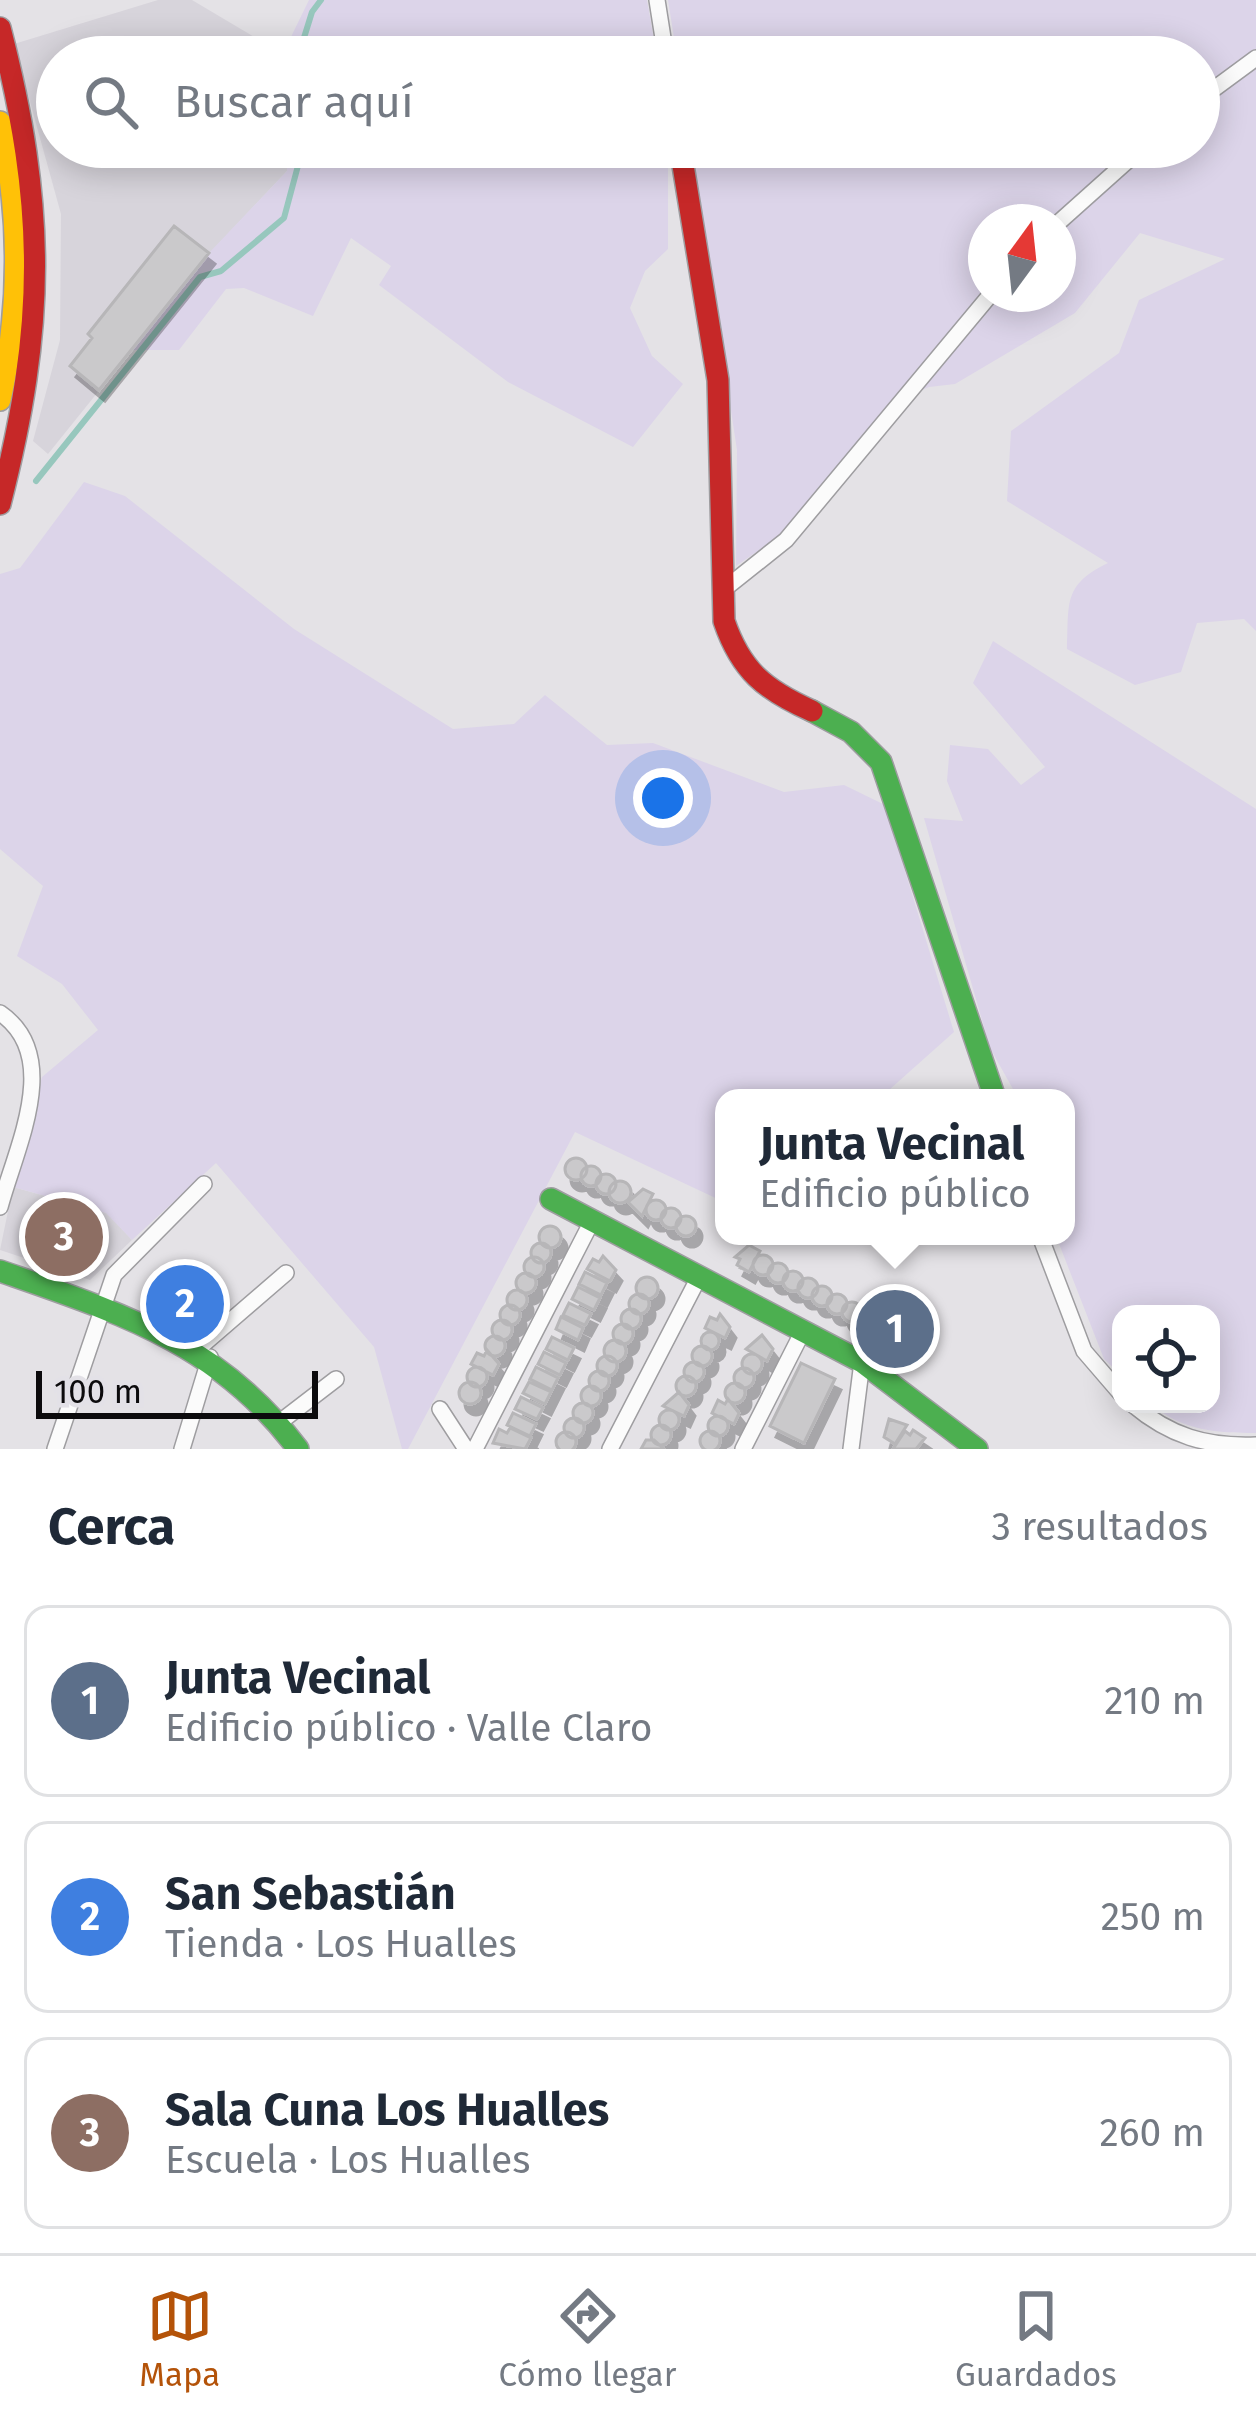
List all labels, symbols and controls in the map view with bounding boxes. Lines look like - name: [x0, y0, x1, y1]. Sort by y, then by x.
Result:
- search box: [36, 36, 1220, 168]
- icon: search: [78, 69, 144, 135]
- text: Buscar aquí: [174, 75, 414, 129]
- north arrow: [968, 204, 1076, 312]
- your location: [633, 768, 693, 828]
- popup: [715, 1089, 1075, 1245]
- text: Junta Vecinal: [759, 1117, 1024, 1171]
- text: Edificio público: [759, 1171, 1031, 1217]
- pin: 3: [25, 1192, 103, 1282]
- pin: 2: [146, 1259, 224, 1349]
- pin: 1: [856, 1284, 934, 1374]
- map controls: [1112, 1305, 1220, 1413]
- button: locate: [1112, 1305, 1220, 1413]
- scale bar: [36, 1365, 318, 1418]
- text: 100 m: [54, 1372, 142, 1412]
- text: Cerca: [48, 1496, 175, 1558]
- text: 3 resultados: [991, 1504, 1208, 1550]
- text: Junta Vecinal: [165, 1651, 430, 1705]
- text: 1: [81, 1678, 99, 1724]
- text: 210 m: [1104, 1678, 1205, 1724]
- text: Edificio público · Valle Claro: [165, 1705, 652, 1751]
- text: San Sebastián: [165, 1867, 456, 1921]
- text: 2: [80, 1894, 100, 1940]
- text: 250 m: [1101, 1894, 1205, 1940]
- text: Tienda · Los Hualles: [165, 1921, 517, 1967]
- text: Sala Cuna Los Hualles: [165, 2083, 609, 2137]
- text: 3: [80, 2110, 100, 2156]
- text: 260 m: [1099, 2110, 1205, 2156]
- text: Escuela · Los Hualles: [165, 2137, 531, 2183]
- tab: Mapa: [139, 2283, 220, 2395]
- tab: Cómo llegar: [499, 2283, 676, 2395]
- tab: Guardados: [955, 2283, 1117, 2395]

